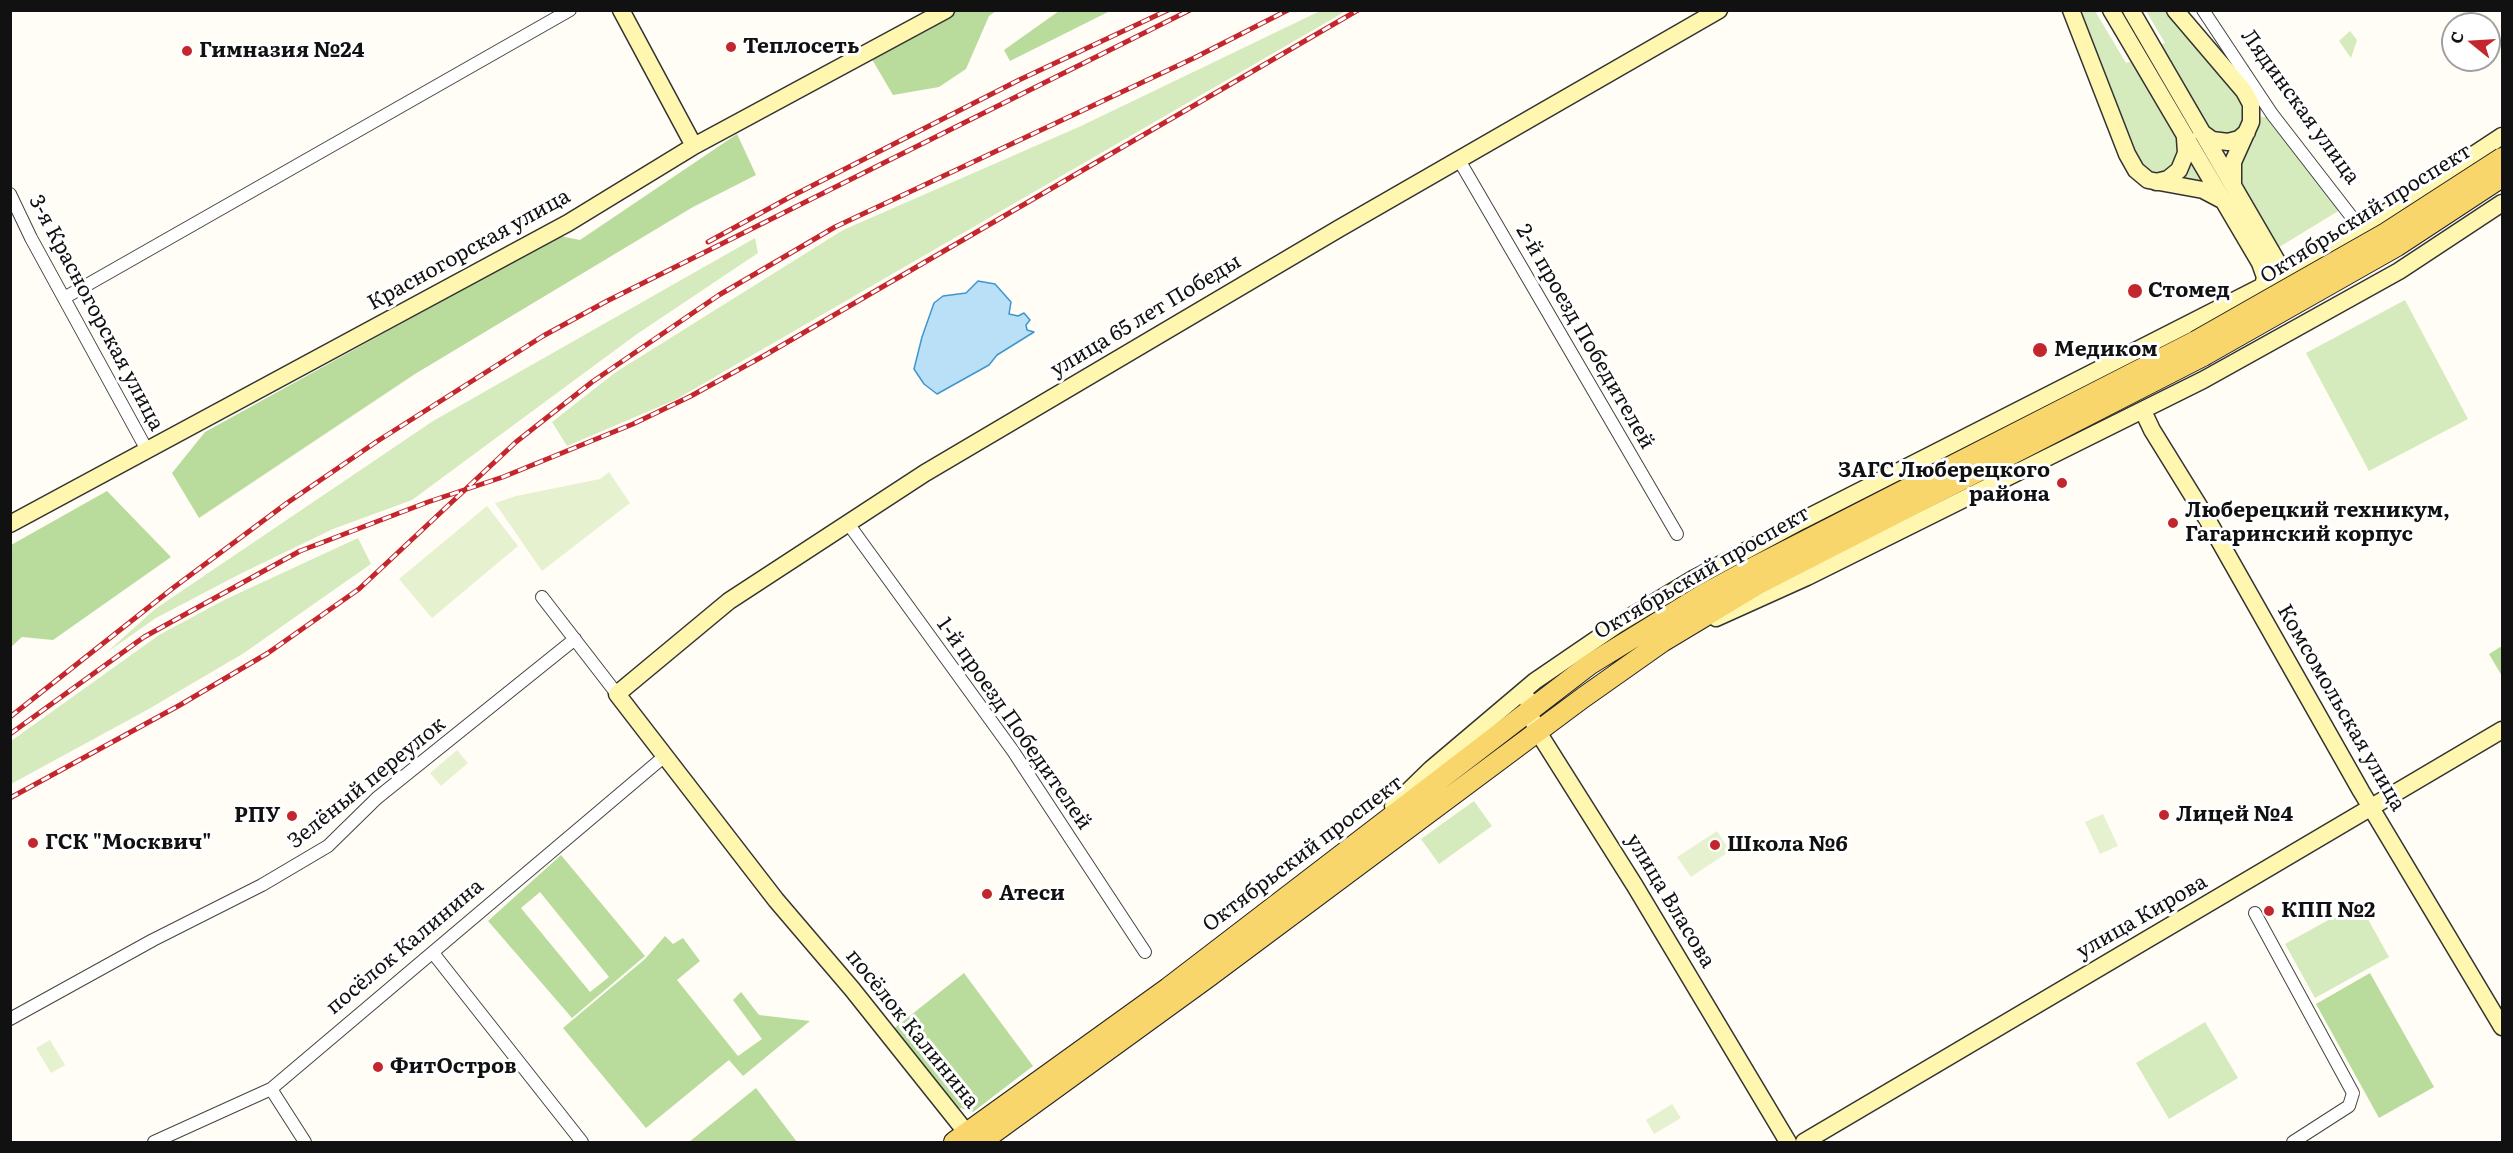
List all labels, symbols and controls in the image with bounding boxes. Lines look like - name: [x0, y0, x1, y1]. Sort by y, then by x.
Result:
- north arrow: [2441, 12, 2501, 72]
- street label: Лядинская улица: [2235, 25, 2365, 189]
- text: С: [2443, 28, 2469, 46]
- place label: Теплосеть: [743, 34, 859, 60]
- place label: Гимназия №24: [199, 38, 364, 64]
- marker: Теплосеть: [724, 40, 738, 54]
- marker: Гимназия №24: [180, 44, 194, 58]
- street label: Октябрьский проспект: [2256, 139, 2476, 289]
- street label: Красногорская улица: [363, 184, 575, 316]
- street label: 3-я Красногорская улица: [23, 191, 169, 435]
- street label: 2-й проезд Победителей: [1510, 220, 1660, 454]
- street label: улица 65 лет Победы: [1046, 249, 1246, 383]
- place label: Стомед: [2148, 278, 2230, 304]
- marker: Стомед: [2126, 282, 2144, 300]
- place label: Медиком: [2054, 337, 2158, 363]
- marker: Медиком: [2031, 341, 2049, 359]
- place label: ЗАГС Люберецкого района: [1838, 458, 2050, 508]
- marker: ЗАГС Люберецкого района: [2055, 476, 2069, 490]
- place label: Люберецкий техникум, Гагаринский корпус: [2185, 498, 2450, 548]
- street label: Октябрьский проспект: [1590, 501, 1814, 645]
- marker: Люберецкий техникум, Гагаринский корпус: [2166, 516, 2180, 530]
- street label: Комсомольская улица: [2271, 600, 2411, 816]
- street label: 1-й проезд Победителей: [931, 613, 1097, 835]
- street label: Зелёный переулок: [283, 712, 451, 854]
- street label: Октябрьский проспект: [1198, 770, 1408, 938]
- place label: Лицей №4: [2176, 802, 2293, 828]
- place label: РПУ: [234, 803, 280, 829]
- marker: Лицей №4: [2157, 808, 2171, 822]
- marker: РПУ: [285, 809, 299, 823]
- street label: улица Власова: [1620, 829, 1720, 973]
- place label: ГСК "Москвич": [45, 830, 211, 856]
- place label: Школа №6: [1727, 832, 1848, 858]
- marker: ГСК "Москвич": [26, 836, 40, 850]
- marker: Школа №6: [1708, 838, 1722, 852]
- street label: улица Кирова: [2072, 869, 2212, 965]
- street label: посёлок Калинина: [321, 874, 489, 1020]
- place label: Атеси: [999, 881, 1065, 907]
- marker: Атеси: [980, 887, 994, 901]
- place label: КПП №2: [2281, 898, 2375, 924]
- marker: КПП №2: [2262, 904, 2276, 918]
- street label: посёлок Калинина: [840, 944, 984, 1114]
- place label: ФитОстров: [390, 1054, 517, 1080]
- marker: ФитОстров: [371, 1060, 385, 1074]

